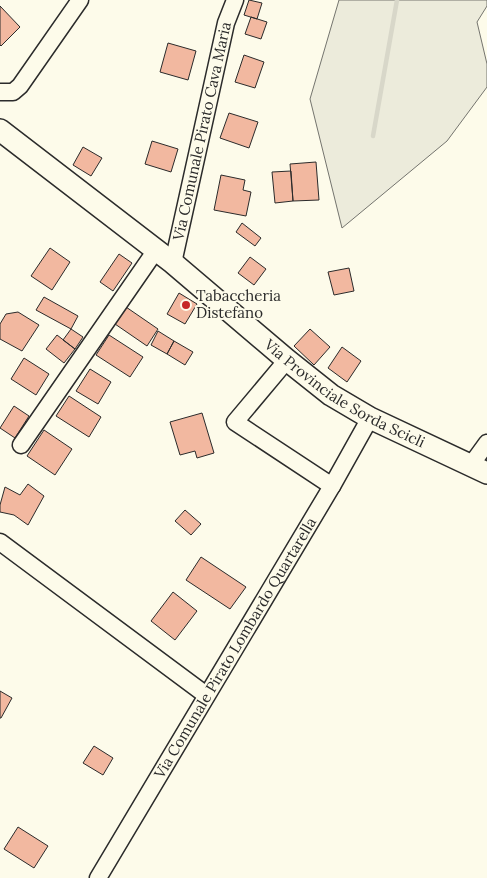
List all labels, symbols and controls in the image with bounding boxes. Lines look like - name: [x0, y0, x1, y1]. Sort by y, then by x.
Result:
- street label: Via Comunale Pirato Cava Maria: [168, 20, 235, 243]
- place label: Tabaccheria Distefano: [196, 286, 281, 322]
- marker: Tabaccheria Distefano: [180, 299, 192, 311]
- street label: Via Provinciale Sorda Scicli: [260, 334, 428, 452]
- street label: Via Comunale Pirato Lombardo Quartarella: [149, 513, 320, 783]

